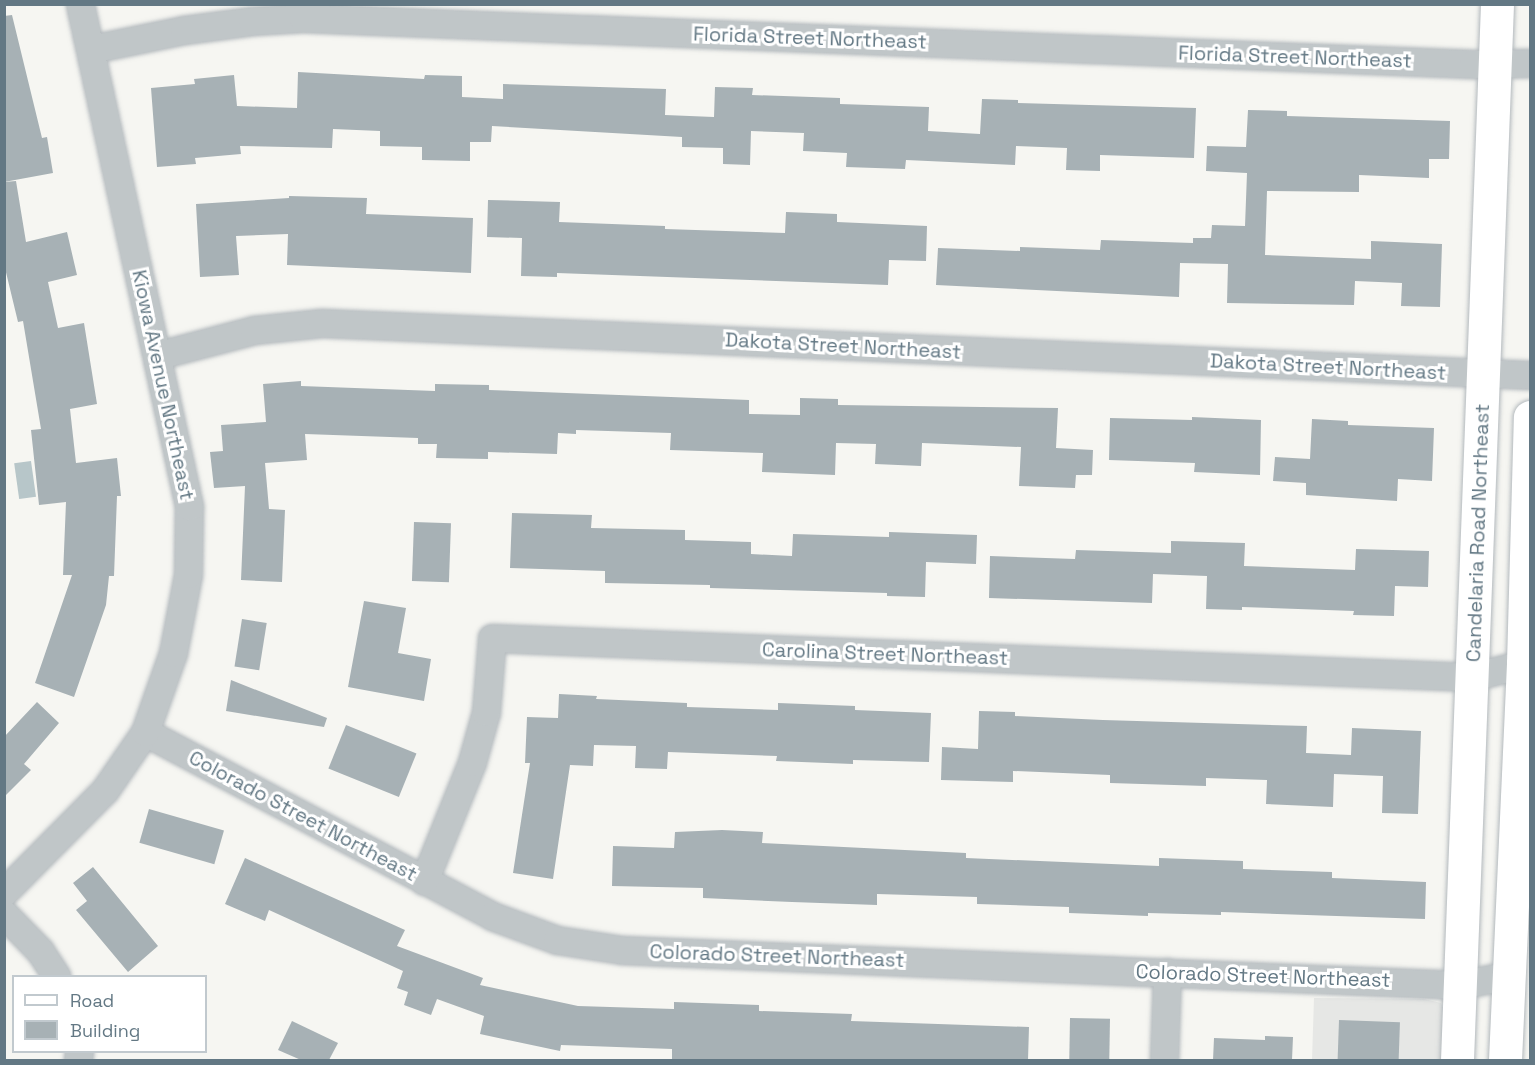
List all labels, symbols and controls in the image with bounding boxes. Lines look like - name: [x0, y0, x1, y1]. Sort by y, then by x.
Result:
- street label: Florida Street Northeast: [693, 22, 927, 54]
- street label: Florida Street Northeast: [1178, 41, 1412, 73]
- street label: Kiowa Avenue Northeast: [127, 268, 199, 502]
- street label: Dakota Street Northeast: [724, 328, 962, 364]
- street label: Dakota Street Northeast: [1209, 349, 1447, 385]
- street label: Candelaria Road Northeast: [1461, 403, 1495, 663]
- street label: Carolina Street Northeast: [762, 638, 1008, 670]
- street label: Colorado Street Northeast: [185, 746, 421, 886]
- street label: Colorado Street Northeast: [649, 940, 905, 972]
- street label: Colorado Street Northeast: [1135, 960, 1391, 992]
- legend: [12, 975, 207, 1053]
- text: Road: [70, 989, 114, 1012]
- text: Building: [70, 1019, 140, 1042]

